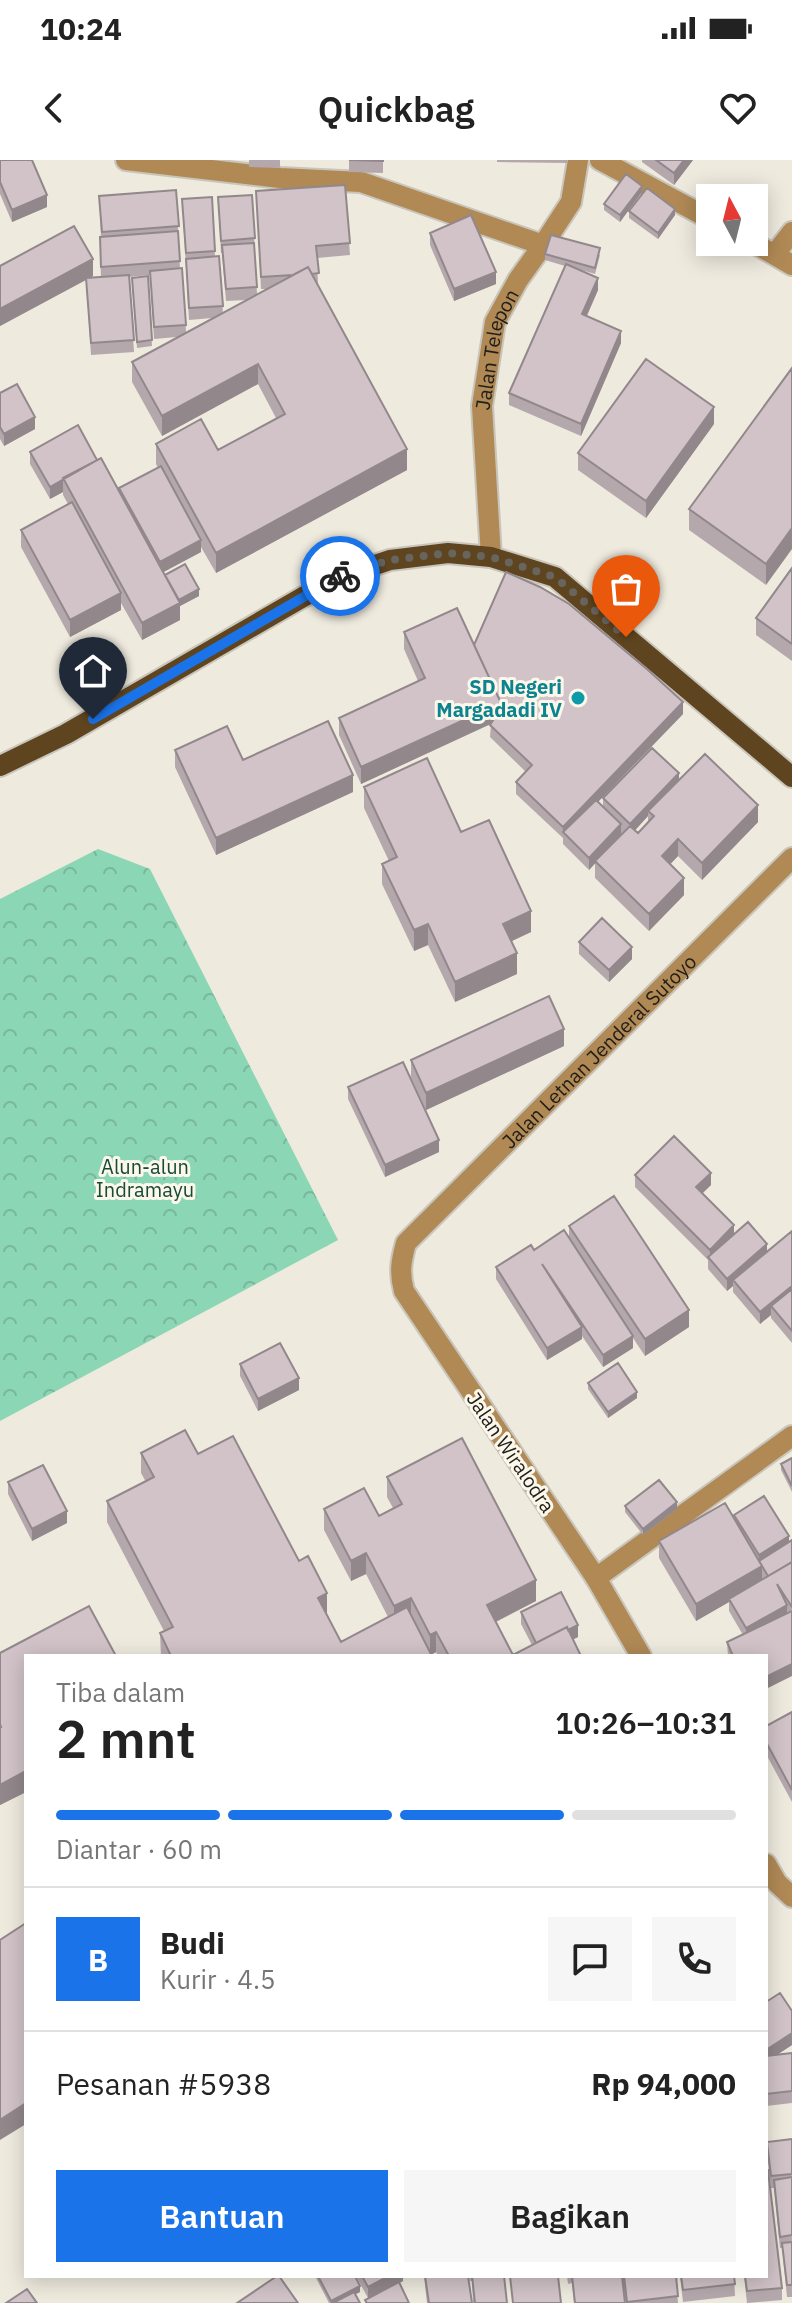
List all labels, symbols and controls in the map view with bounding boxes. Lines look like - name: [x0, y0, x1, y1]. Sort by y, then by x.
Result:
- text: 10:24: [40, 9, 122, 48]
- text: Quickbag: [318, 85, 474, 132]
- icon: back: [32, 86, 76, 130]
- icon: heart: [716, 86, 760, 130]
- north arrow: [696, 184, 768, 256]
- map controls: [696, 184, 768, 256]
- street label: Jalan Telepon: [468, 284, 524, 412]
- courier: [300, 536, 380, 616]
- icon: bike: [318, 554, 362, 598]
- pin: [592, 555, 660, 637]
- icon: bag: [604, 567, 648, 611]
- pin: [59, 637, 127, 719]
- icon: home: [71, 649, 115, 693]
- place label: SD Negeri Margadadi IV: [436, 673, 562, 723]
- marker: SD Negeri Margadadi IV: [569, 689, 587, 707]
- street label: Jalan Letnan Jenderal Sutoyo: [495, 948, 702, 1154]
- park label: Alun-alun Indramayu: [96, 1153, 194, 1203]
- street label: Jalan Wiralodra: [461, 1386, 562, 1518]
- text: Tiba dalam: [56, 1675, 185, 1709]
- text: 10:26–10:31: [555, 1703, 736, 1742]
- text: 2 mnt: [56, 1705, 196, 1772]
- text: Diantar · 60 m: [56, 1832, 222, 1866]
- button: chat: [548, 1917, 632, 2001]
- button: phone: [652, 1917, 736, 2001]
- text: Budi: [160, 1923, 225, 1962]
- text: B: [88, 1940, 108, 1979]
- text: Kurir · 4.5: [160, 1962, 276, 1996]
- text: Pesanan #5938: [56, 2064, 271, 2103]
- text: Rp 94,000: [591, 2064, 736, 2103]
- button: Bantuan: [56, 2170, 388, 2262]
- button: Bagikan: [404, 2170, 736, 2262]

